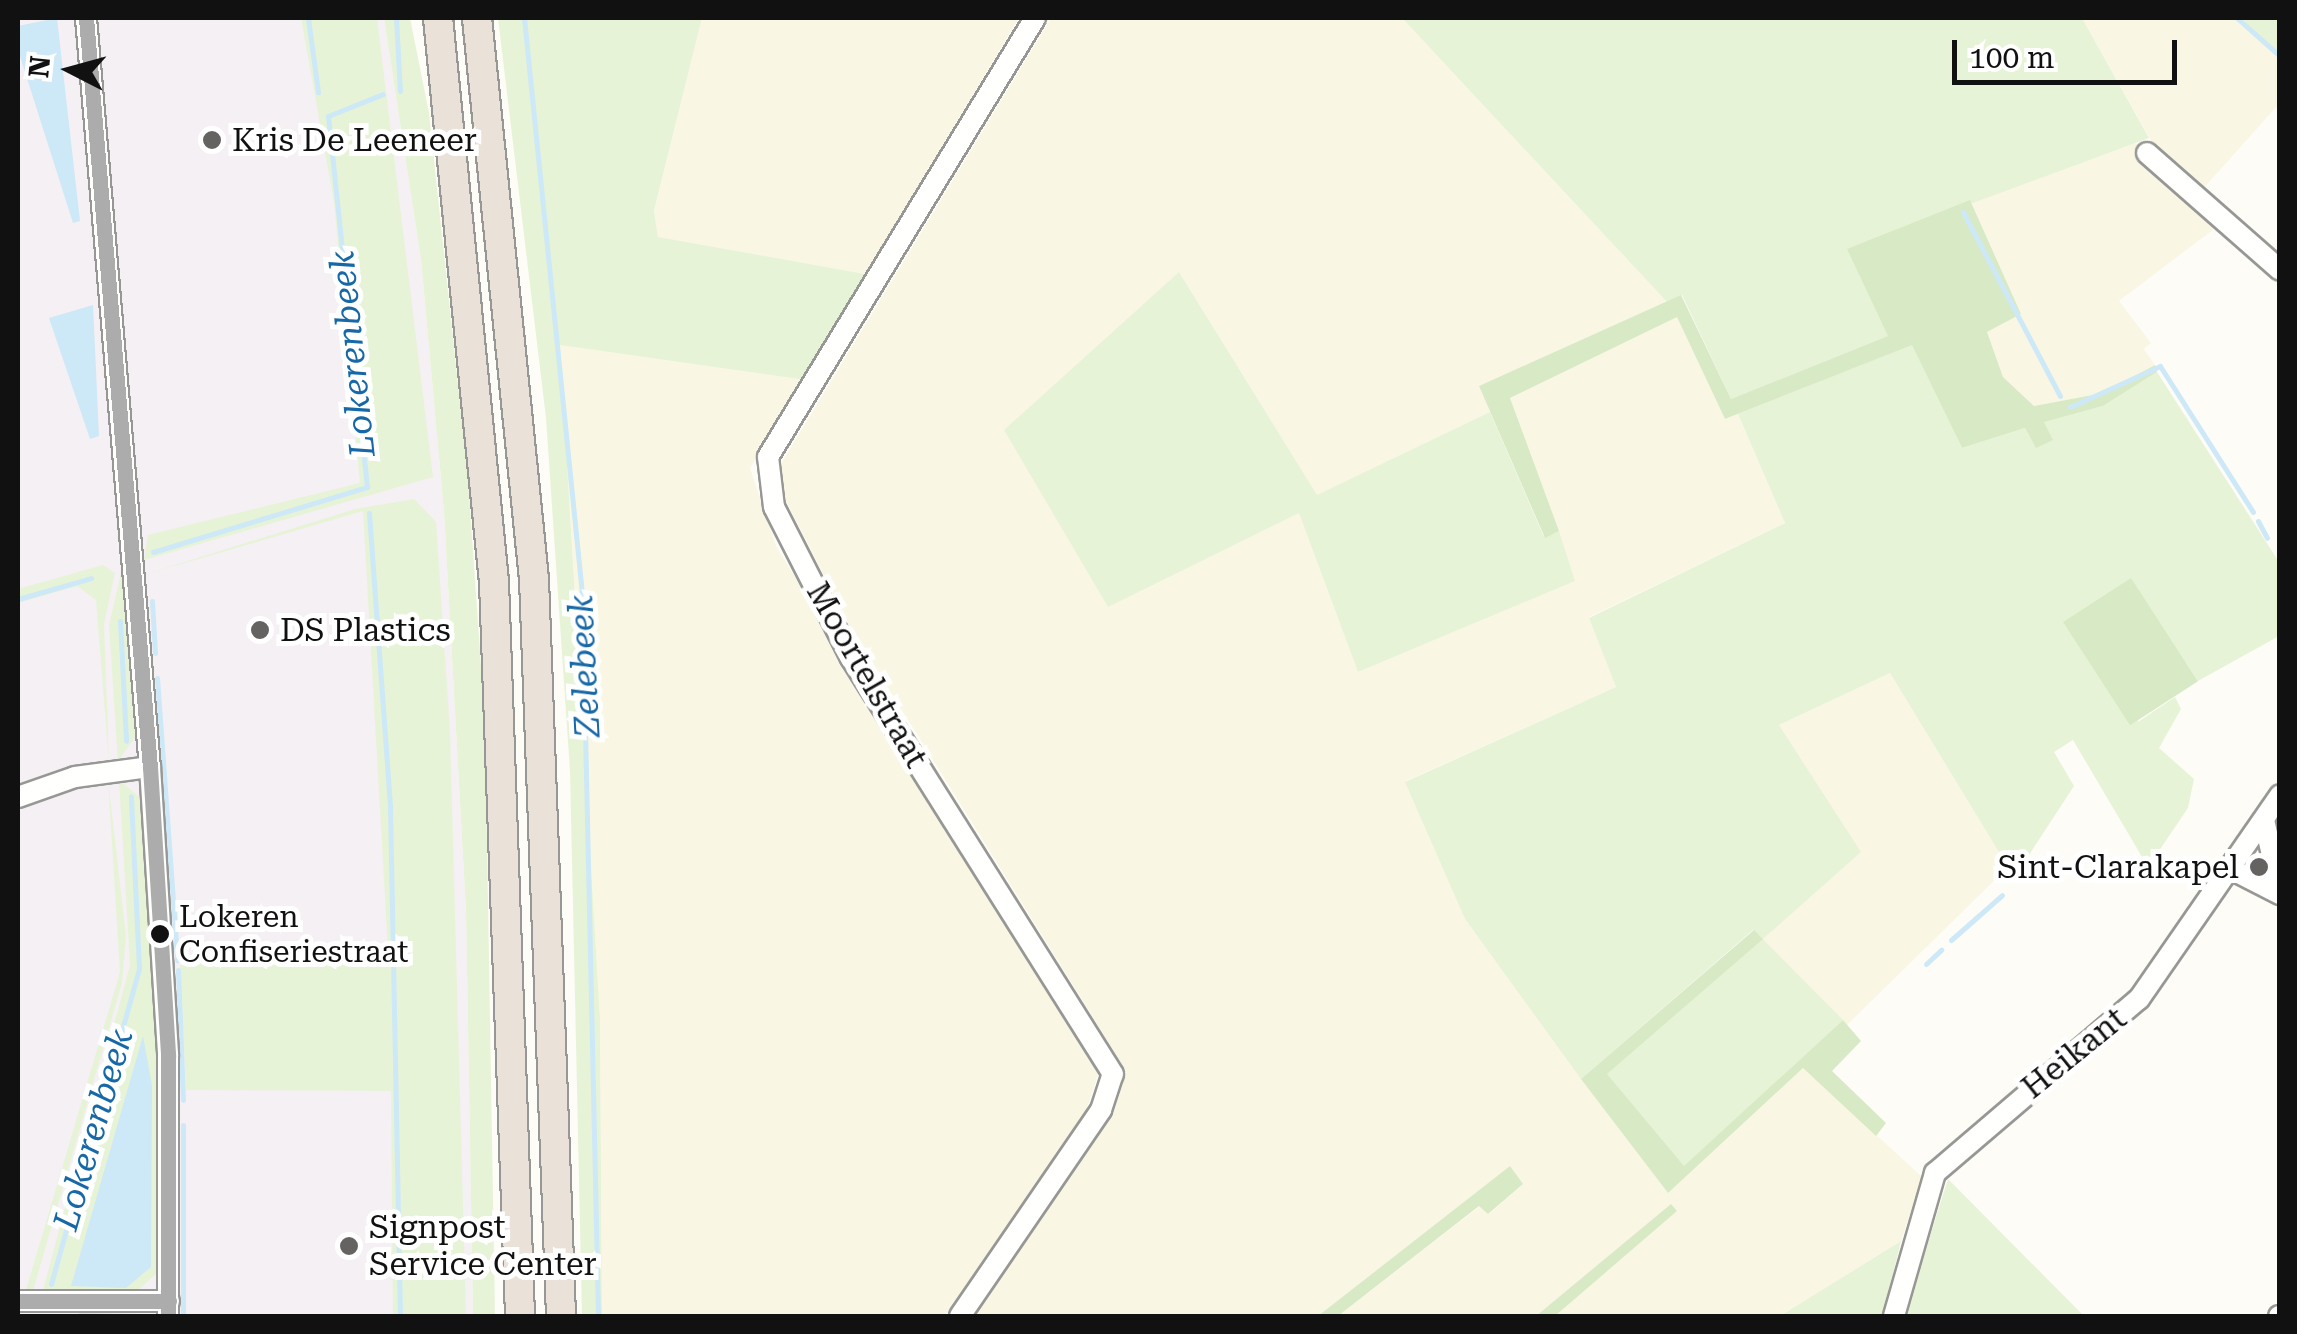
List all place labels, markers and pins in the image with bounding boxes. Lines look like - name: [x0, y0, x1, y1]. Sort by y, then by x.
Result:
- place label: Kris De Leeneer: [232, 121, 477, 159]
- marker: Kris De Leeneer: [201, 129, 223, 151]
- place label: DS Plastics: [280, 611, 451, 649]
- marker: DS Plastics: [249, 619, 271, 641]
- place label: Sint-Clarakapel: [1997, 848, 2239, 886]
- marker: Sint-Clarakapel: [2248, 856, 2270, 878]
- place label: Lokeren Confiseriestraat: [179, 899, 408, 970]
- marker: Lokeren Confiseriestraat: [150, 924, 170, 944]
- place label: Signpost Service Center: [369, 1209, 597, 1284]
- marker: Signpost Service Center: [338, 1235, 360, 1257]

